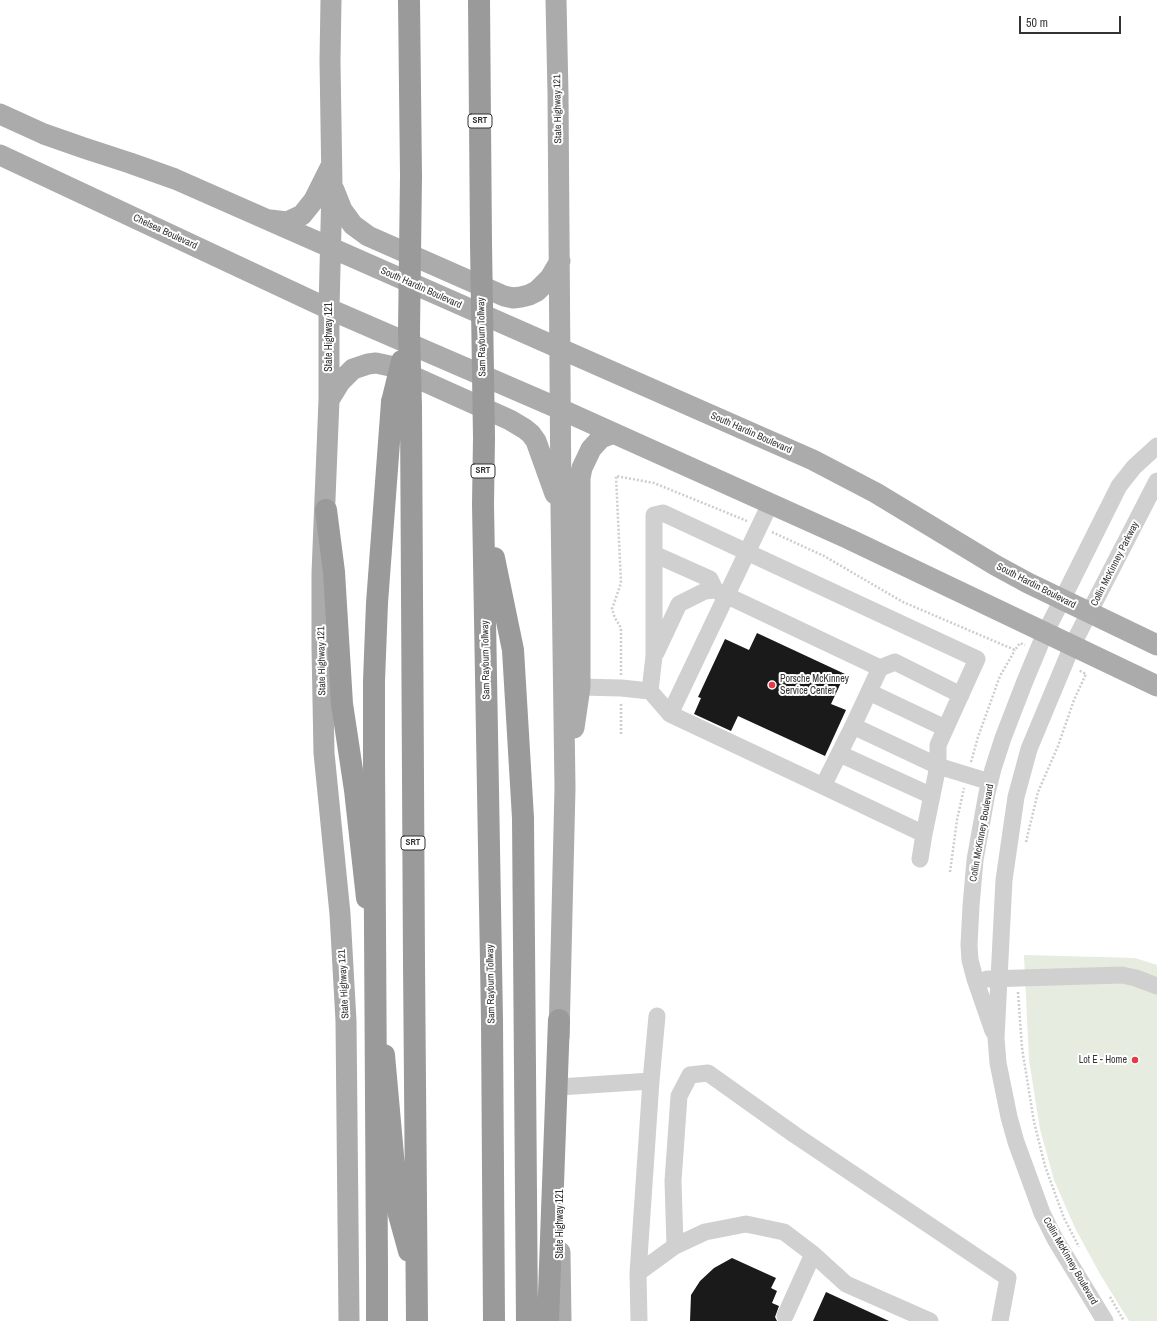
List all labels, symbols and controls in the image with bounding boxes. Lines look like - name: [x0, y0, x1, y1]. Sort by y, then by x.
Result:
- scale bar: [1021, 8, 1123, 34]
- text: 50 m: [1026, 15, 1048, 31]
- street label: State Highway 121: [551, 74, 565, 144]
- road number: SRT: [468, 114, 492, 128]
- street label: Chelsea Boulevard: [131, 212, 199, 252]
- street label: South Hardin Boulevard: [379, 265, 463, 311]
- street label: Sam Rayburn Tollway: [475, 297, 489, 377]
- street label: State Highway 121: [323, 302, 335, 372]
- street label: South Hardin Boulevard: [709, 410, 793, 456]
- road number: SRT: [471, 464, 495, 478]
- street label: Collin McKinney Parkway: [1088, 520, 1142, 608]
- street label: South Hardin Boulevard: [994, 561, 1078, 611]
- street label: Sam Rayburn Tollway: [479, 620, 493, 700]
- street label: State Highway 121: [315, 626, 329, 696]
- place label: Porsche McKinney Service Center: [780, 673, 849, 696]
- marker: Porsche McKinney Service Center: [767, 680, 777, 690]
- street label: Collin McKinney Boulevard: [968, 783, 996, 883]
- road number: SRT: [401, 836, 425, 850]
- street label: Sam Rayburn Tollway: [484, 944, 498, 1024]
- street label: State Highway 121: [336, 949, 352, 1019]
- place label: Lot E - Home: [1079, 1054, 1127, 1066]
- marker: Lot E - Home: [1130, 1055, 1140, 1065]
- street label: State Highway 121: [554, 1189, 566, 1259]
- street label: Collin McKinney Boulevard: [1040, 1215, 1100, 1307]

